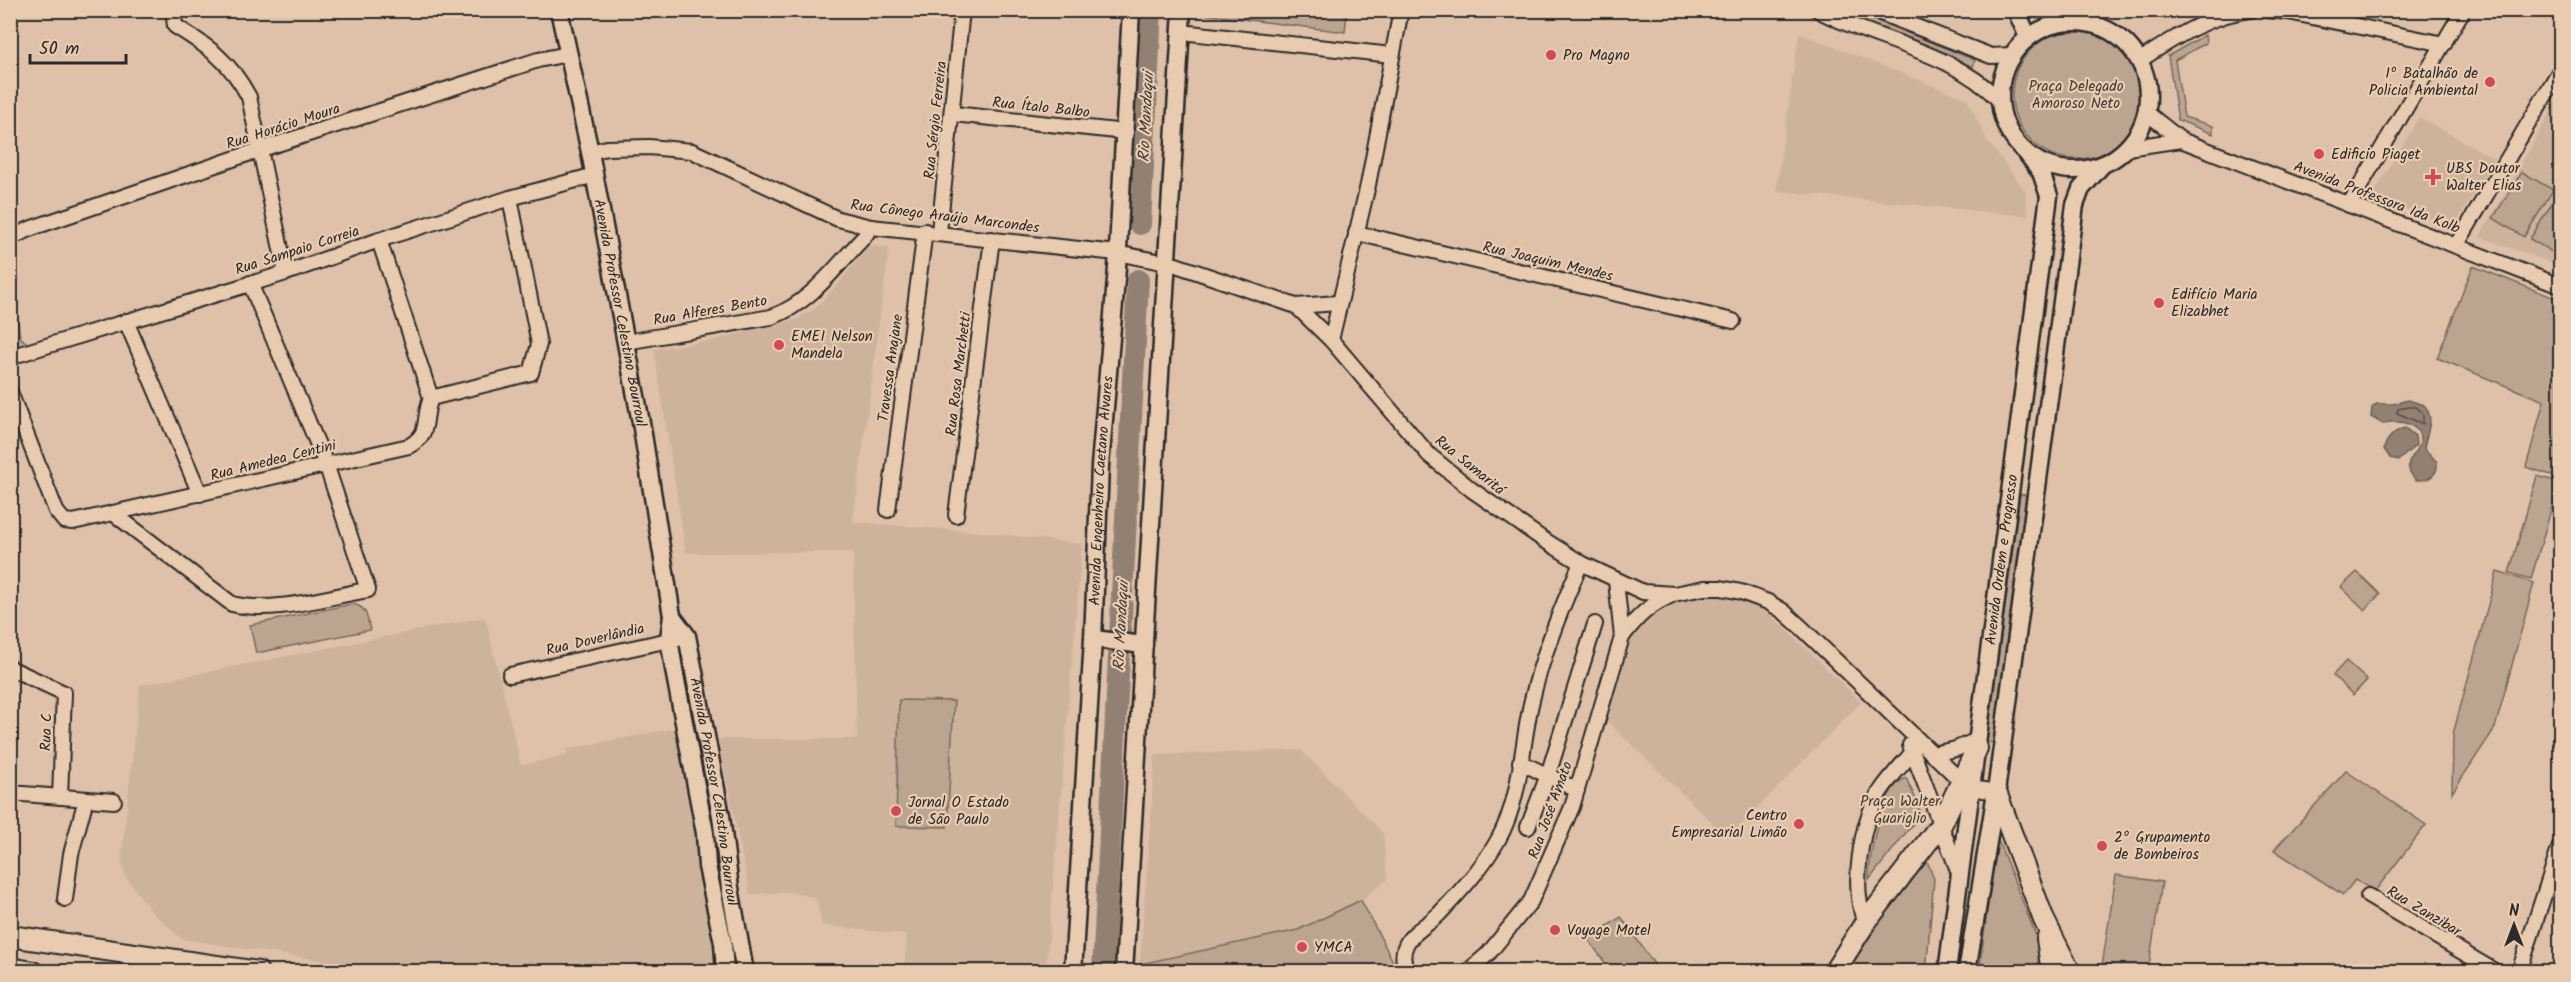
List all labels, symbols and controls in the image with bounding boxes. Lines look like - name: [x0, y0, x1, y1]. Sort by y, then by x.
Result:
- scale bar: [30, 27, 126, 65]
- text: 50 m: [39, 35, 79, 64]
- place label: Pro Magno: [1563, 44, 1630, 68]
- marker: Pro Magno: [1544, 48, 1558, 62]
- street label: Rua Sérgio Ferreira: [918, 60, 954, 180]
- place label: 1º Batalhão de Policia Ambiental: [2369, 62, 2478, 103]
- water label: Rio Mandaqui: [1132, 68, 1162, 163]
- park label: Praça Delegado Amoroso Neto: [2028, 75, 2124, 116]
- marker: 1º Batalhão de Policia Ambiental: [2483, 75, 2497, 89]
- street label: Rua Ítalo Balbo: [991, 91, 1091, 125]
- street label: Rua Horácio Moura: [223, 97, 344, 157]
- place label: Edificio Piaget: [2331, 143, 2420, 167]
- marker: Edificio Piaget: [2312, 147, 2326, 161]
- street label: Avenida Professora Ida Kolb: [2290, 155, 2463, 241]
- place label: UBS Doutor Walter Elias: [2446, 157, 2522, 198]
- marker: UBS Doutor Walter Elias: [2424, 168, 2442, 186]
- street label: Rua Cônego Araújo Marcondes: [849, 193, 1041, 241]
- street label: Avenida Professor Celestino Bourroul: [586, 197, 653, 429]
- street label: Rua Sampaio Correia: [232, 220, 363, 282]
- street label: Rua Joaquim Mendes: [1480, 235, 1616, 289]
- place label: Edifício Maria Elizabhet: [2171, 283, 2258, 324]
- street label: Rua Alferes Bento: [651, 289, 769, 333]
- marker: Edifício Maria Elizabhet: [2152, 296, 2166, 310]
- street label: Rua Rosa Marchetti: [939, 309, 979, 437]
- street label: Travessa Anajane: [872, 312, 910, 424]
- place label: EMEI Nelson Mandela: [791, 325, 873, 366]
- marker: EMEI Nelson Mandela: [772, 338, 786, 352]
- street label: Avenida Engenheiro Caetano Alvares: [1083, 375, 1121, 606]
- street label: Rua Samaritá: [1429, 430, 1511, 503]
- street label: Rua Amedea Centini: [208, 433, 340, 488]
- street label: Avenida Ordem e Progresso: [1979, 473, 2025, 646]
- water label: Rio Mandaqui: [1107, 577, 1137, 672]
- street label: Rua Doverlândia: [544, 617, 647, 663]
- street label: Avenida Professor Celestino Bourroul: [682, 676, 744, 908]
- street label: Rua C: [34, 713, 60, 751]
- street label: Rua José Amato: [1522, 758, 1580, 863]
- park label: Praça Walter Guariglio: [1860, 790, 1941, 831]
- place label: Jornal O Estado de São Paulo: [908, 791, 1009, 832]
- marker: Jornal O Estado de São Paulo: [889, 804, 903, 818]
- place label: Centro Empresarial Limão: [1671, 804, 1787, 845]
- marker: Centro Empresarial Limão: [1792, 817, 1806, 831]
- place label: 2º Grupamento de Bombeiros: [2114, 826, 2211, 867]
- marker: 2º Grupamento de Bombeiros: [2095, 839, 2109, 853]
- street label: Rua Zanzibar: [2382, 880, 2466, 944]
- north arrow: [2484, 895, 2544, 955]
- text: N: [2509, 899, 2519, 924]
- place label: Voyage Motel: [1567, 919, 1651, 943]
- marker: Voyage Motel: [1548, 923, 1562, 937]
- place label: YMCA: [1314, 936, 1353, 960]
- marker: YMCA: [1295, 940, 1309, 954]

